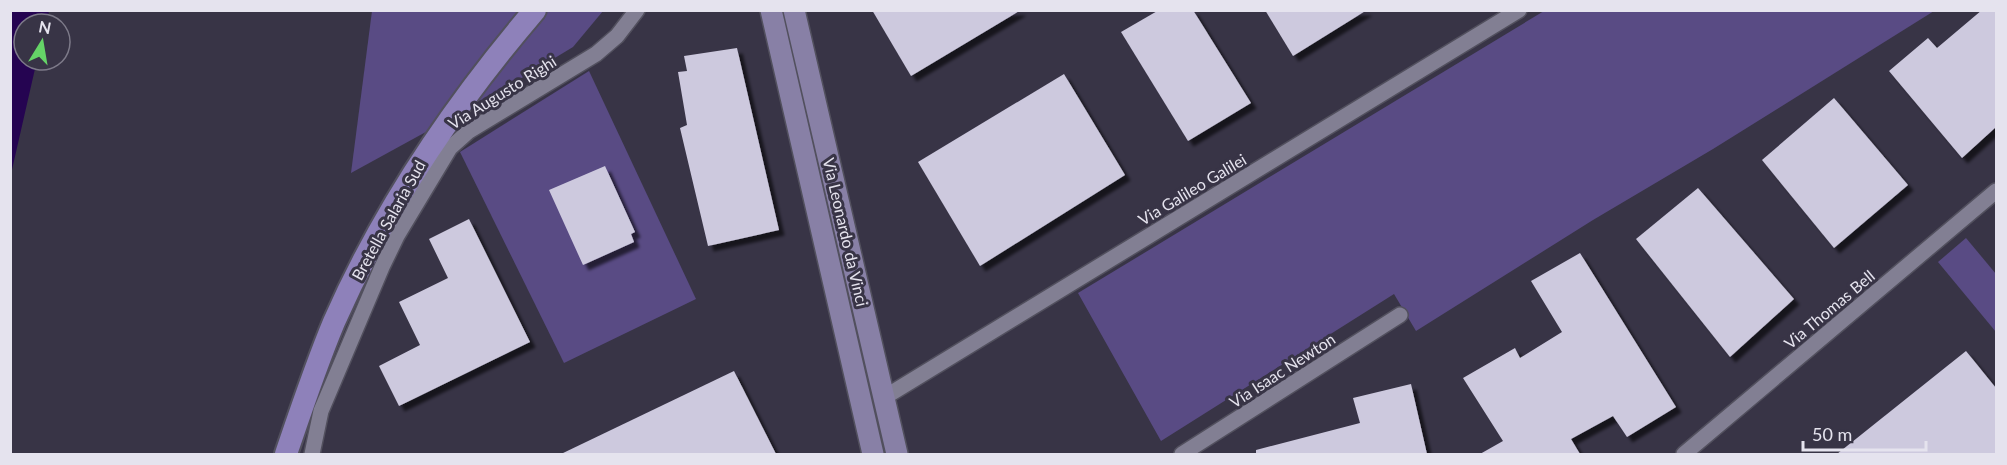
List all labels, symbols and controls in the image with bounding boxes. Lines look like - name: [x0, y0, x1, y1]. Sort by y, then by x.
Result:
- north arrow: [12, 12, 72, 72]
- text: N: [37, 16, 53, 37]
- street label: Via Augusto Righi: [445, 51, 559, 133]
- street label: Via Galileo Galilei: [1135, 149, 1249, 229]
- street label: Via Leonardo da Vinci: [820, 156, 872, 308]
- street label: Bretella Salaria Sud: [347, 157, 429, 283]
- street label: Via Thomas Bell: [1780, 266, 1878, 352]
- street label: Via Isaac Newton: [1226, 329, 1338, 411]
- scale bar: [1803, 414, 1926, 452]
- text: 50 m: [1812, 423, 1852, 445]

